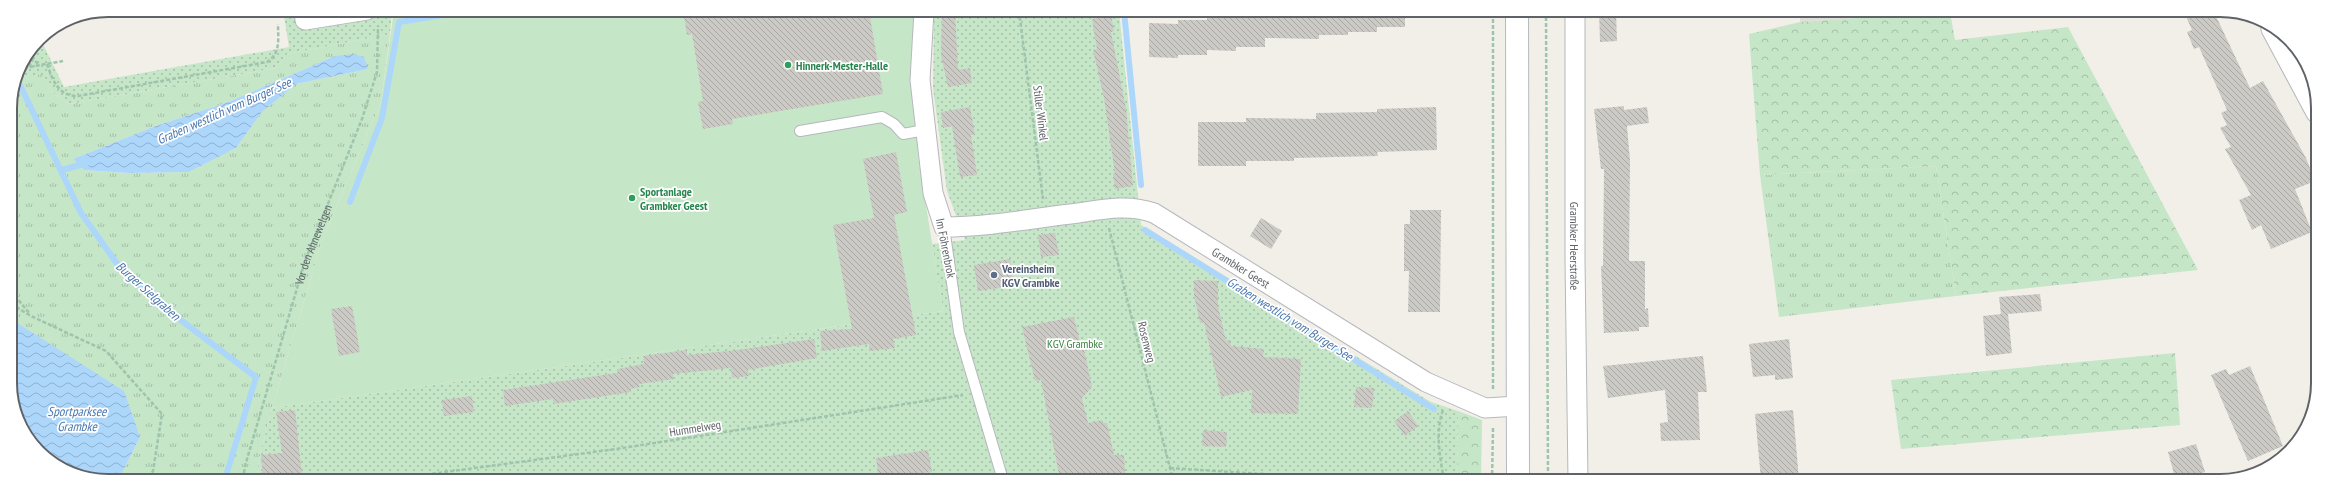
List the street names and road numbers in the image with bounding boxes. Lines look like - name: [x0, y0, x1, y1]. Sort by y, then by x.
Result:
- street label: Stiller Winkel: [1030, 85, 1052, 142]
- street label: Vor den Ahnewelgen: [291, 202, 335, 287]
- street label: Grambker Heerstraße: [1568, 202, 1583, 290]
- street label: Im Föhrenbrok: [933, 217, 959, 279]
- street label: Grambker Geest: [1209, 244, 1274, 291]
- street label: Rosenweg: [1135, 320, 1159, 364]
- street label: Hummelweg: [668, 417, 722, 439]

